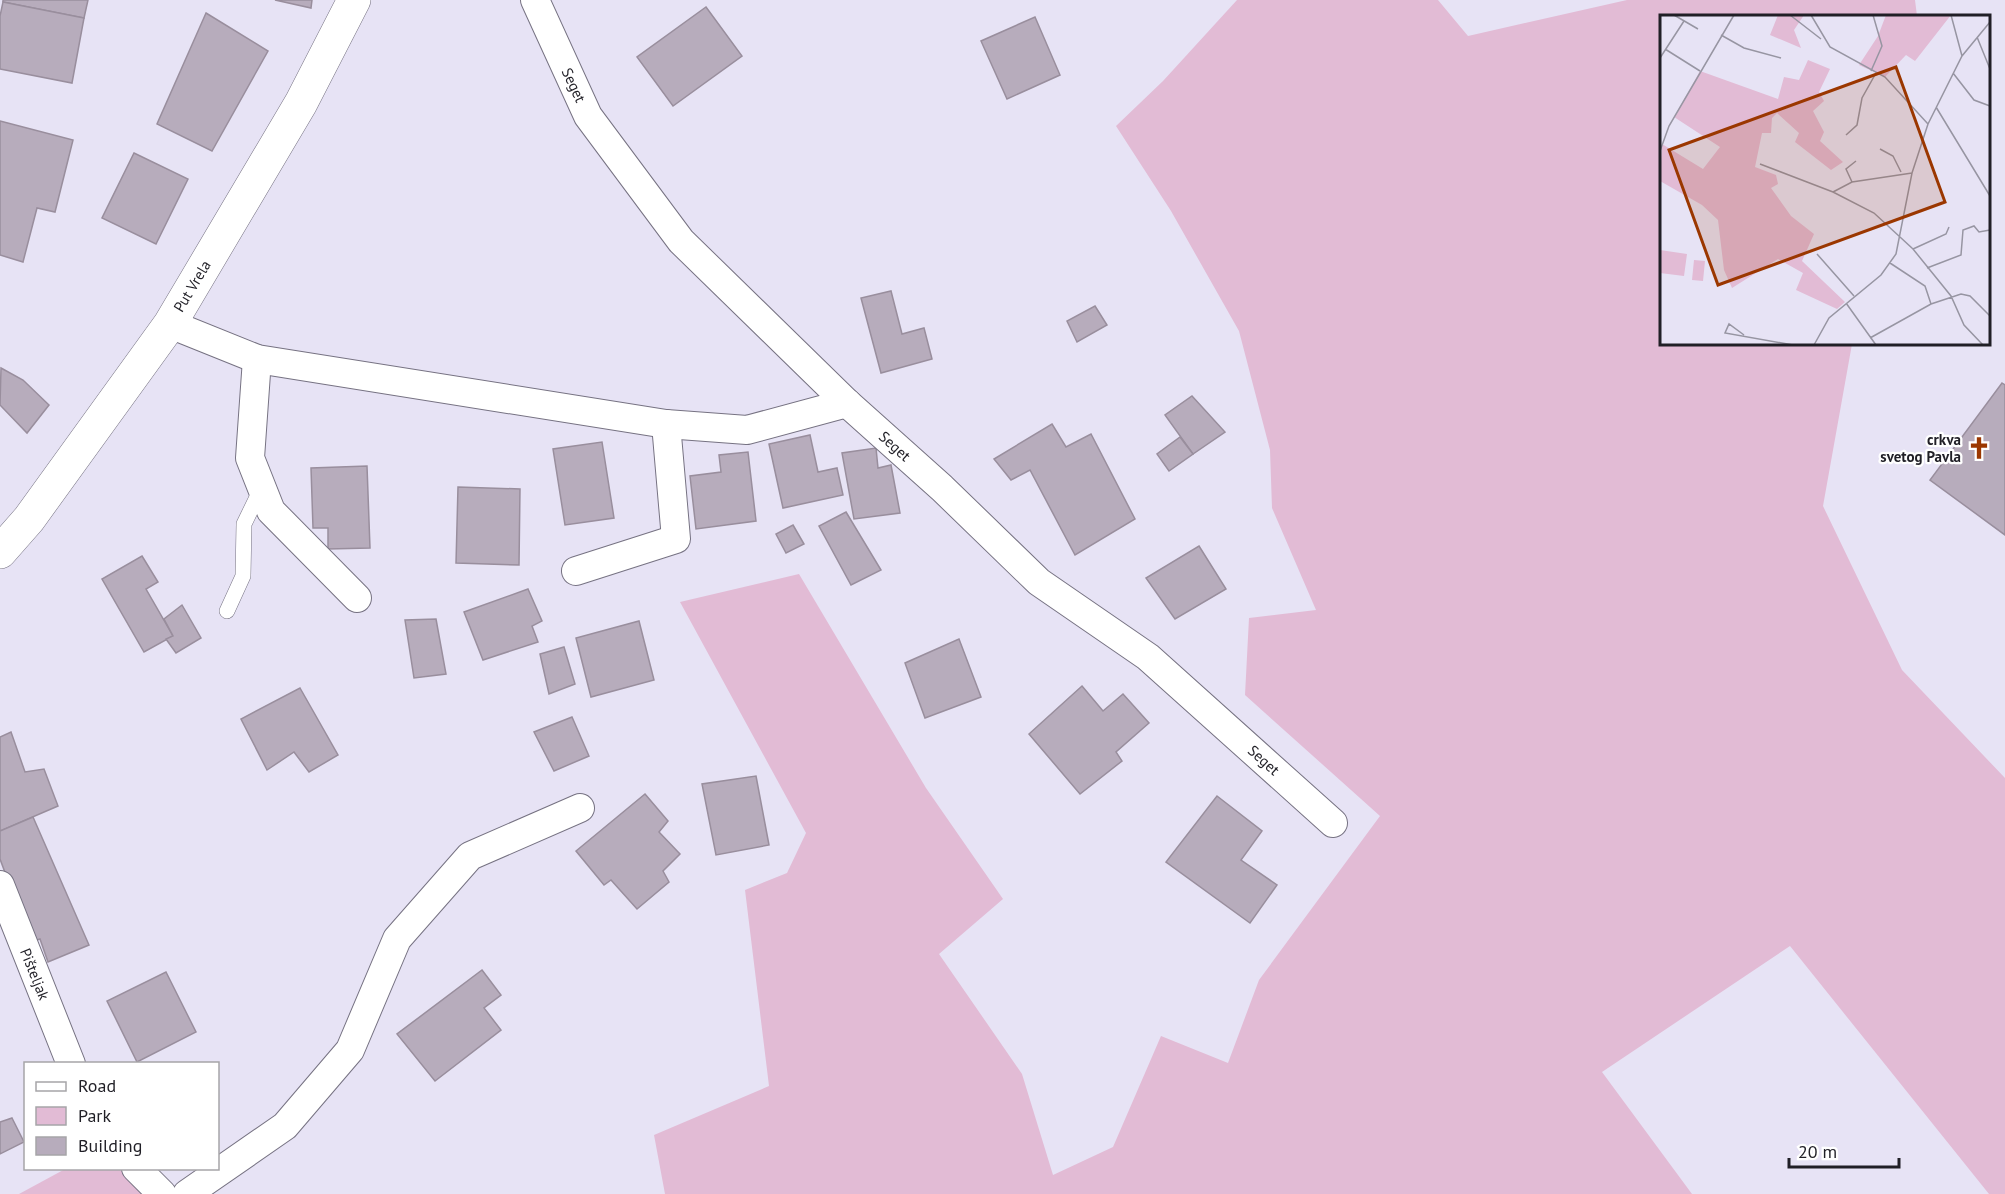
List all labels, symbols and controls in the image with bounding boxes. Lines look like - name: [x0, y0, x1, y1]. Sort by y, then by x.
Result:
- inset map: [1660, 15, 1990, 345]
- street label: Seget: [558, 65, 590, 105]
- street label: Put Vrela: [169, 257, 215, 315]
- street label: Seget: [875, 427, 915, 465]
- place label: crkva svetog Pavla: [1880, 430, 1961, 466]
- church icon: crkva svetog Pavla: [1966, 435, 1992, 461]
- street label: Seget: [1244, 741, 1284, 779]
- street label: Pišteljak: [16, 945, 54, 1003]
- legend: [24, 1062, 219, 1170]
- text: Road: [78, 1074, 116, 1097]
- text: Park: [78, 1104, 111, 1127]
- scale bar: [1789, 1131, 1898, 1169]
- text: Building: [78, 1134, 142, 1157]
- text: 20 m: [1798, 1140, 1837, 1163]

